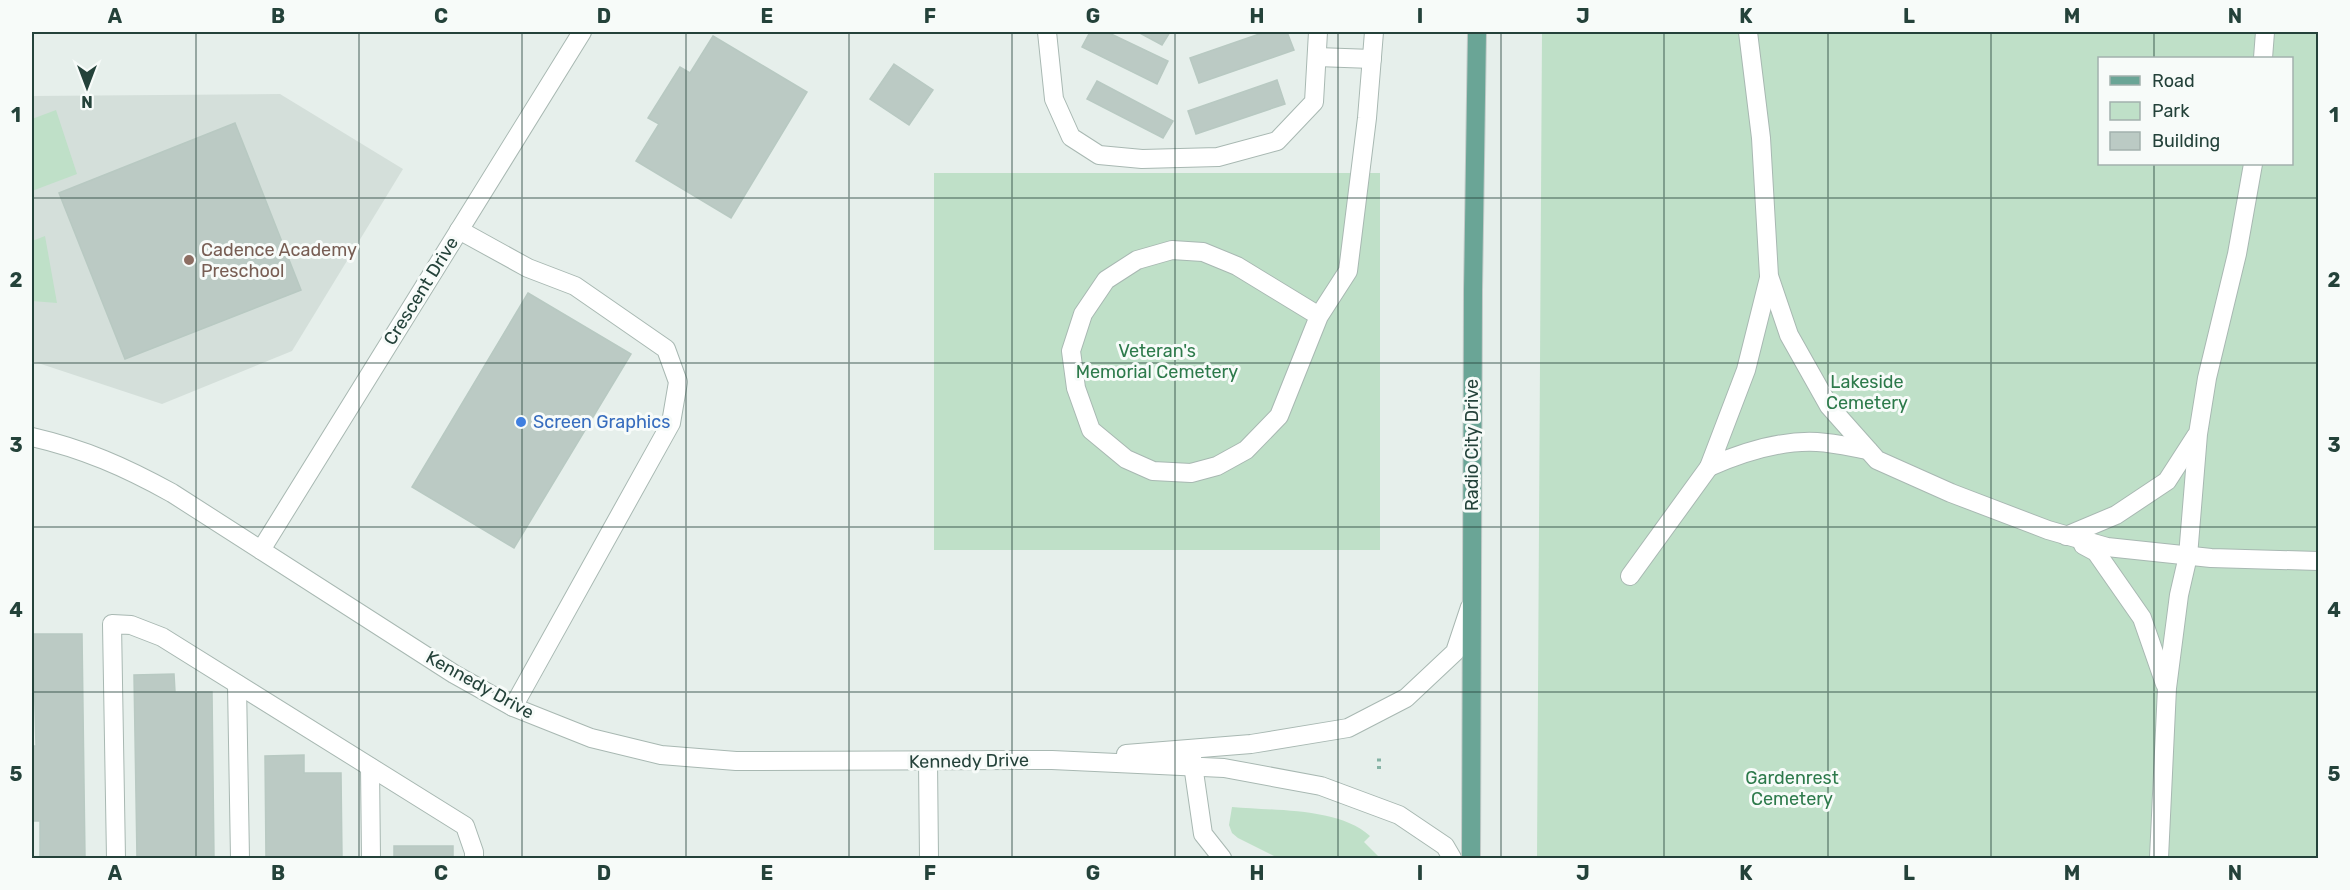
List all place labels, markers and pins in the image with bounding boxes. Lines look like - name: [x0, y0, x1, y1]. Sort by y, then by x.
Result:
- place label: Cadence Academy Preschool: [201, 239, 357, 282]
- marker: Cadence Academy Preschool: [182, 253, 196, 267]
- place label: Screen Graphics: [533, 411, 670, 433]
- marker: Screen Graphics: [514, 415, 528, 429]

